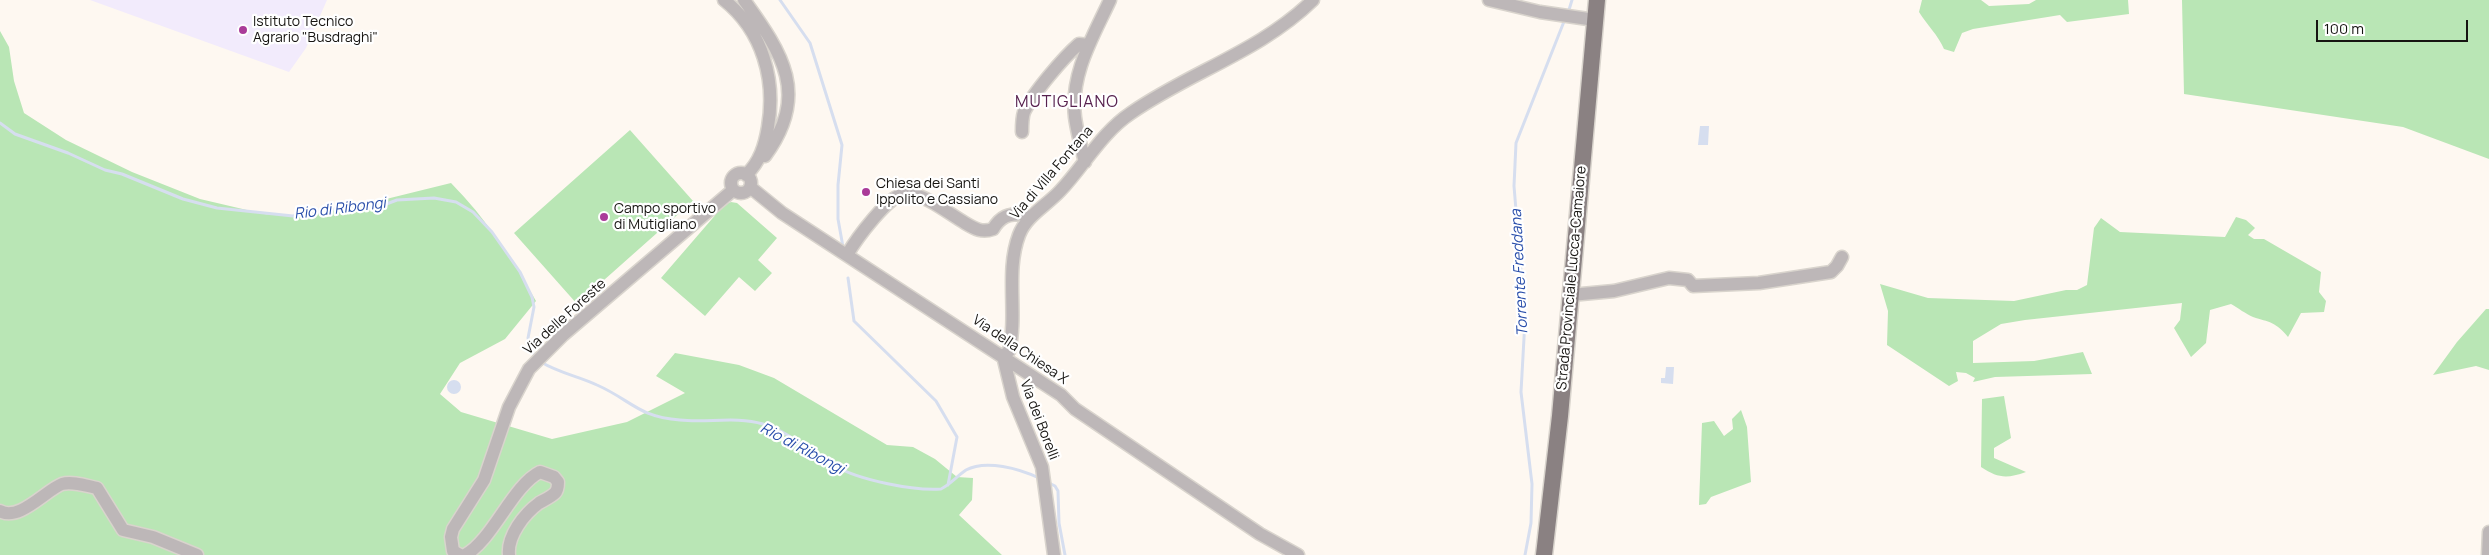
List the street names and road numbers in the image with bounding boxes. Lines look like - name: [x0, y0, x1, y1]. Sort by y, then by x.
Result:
- street label: Via di Villa Fontana: [1007, 123, 1097, 223]
- street label: Strada Provinciale Lucca-Camaiore: [1554, 165, 1590, 391]
- street label: Via delle Foreste: [520, 276, 610, 358]
- street label: Via della Chiesa X: [969, 312, 1071, 388]
- street label: Via dei Borelli: [1016, 378, 1062, 462]

